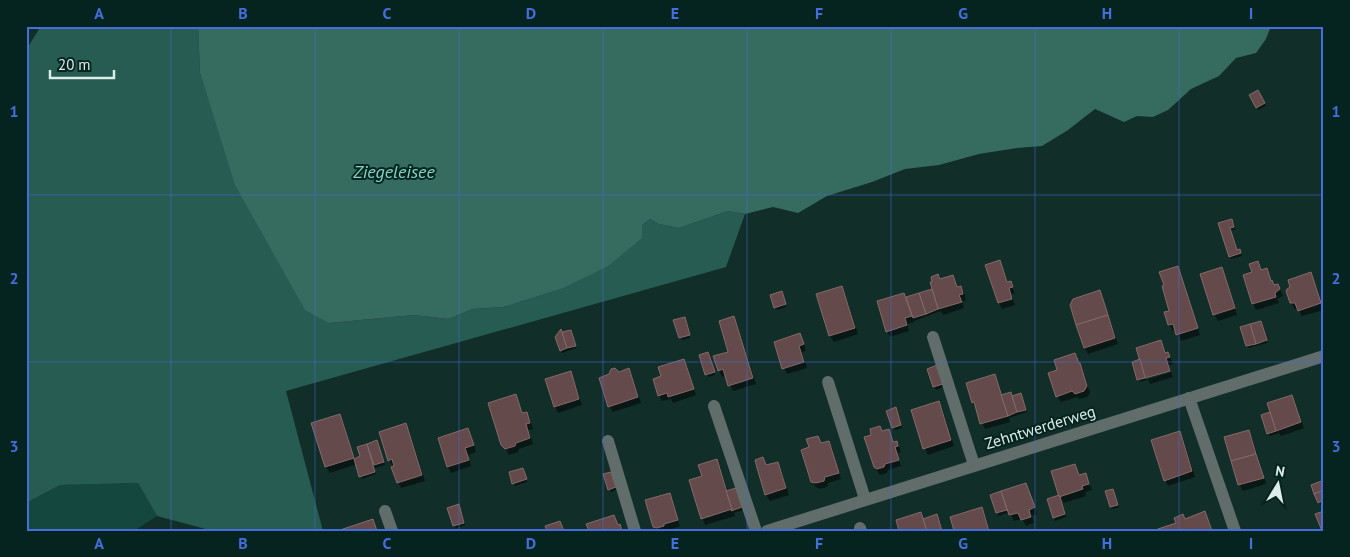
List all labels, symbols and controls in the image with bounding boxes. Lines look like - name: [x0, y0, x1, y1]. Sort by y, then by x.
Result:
- text: A: [94, 3, 104, 23]
- text: B: [238, 3, 248, 23]
- text: C: [383, 3, 392, 23]
- text: D: [526, 3, 536, 23]
- text: E: [671, 3, 679, 23]
- text: F: [815, 3, 823, 23]
- text: G: [958, 3, 968, 23]
- text: H: [1102, 3, 1112, 23]
- text: I: [1249, 3, 1253, 23]
- scale bar: [50, 48, 114, 80]
- text: 20 m: [58, 55, 91, 74]
- text: 1: [9, 101, 19, 121]
- text: 1: [1331, 101, 1341, 121]
- water label: Ziegeleisee: [352, 160, 435, 183]
- text: 2: [9, 268, 19, 288]
- text: 2: [1331, 268, 1341, 288]
- street label: Zehntwerderweg: [982, 401, 1098, 453]
- text: 3: [9, 436, 19, 456]
- text: 3: [1331, 436, 1341, 456]
- north arrow: [1252, 460, 1302, 510]
- text: N: [1274, 462, 1286, 481]
- text: A: [94, 533, 104, 553]
- text: B: [238, 533, 248, 553]
- text: C: [383, 533, 392, 553]
- text: D: [526, 533, 536, 553]
- text: E: [671, 533, 679, 553]
- text: F: [815, 533, 823, 553]
- text: G: [958, 533, 968, 553]
- text: H: [1102, 533, 1112, 553]
- text: I: [1249, 533, 1253, 553]

